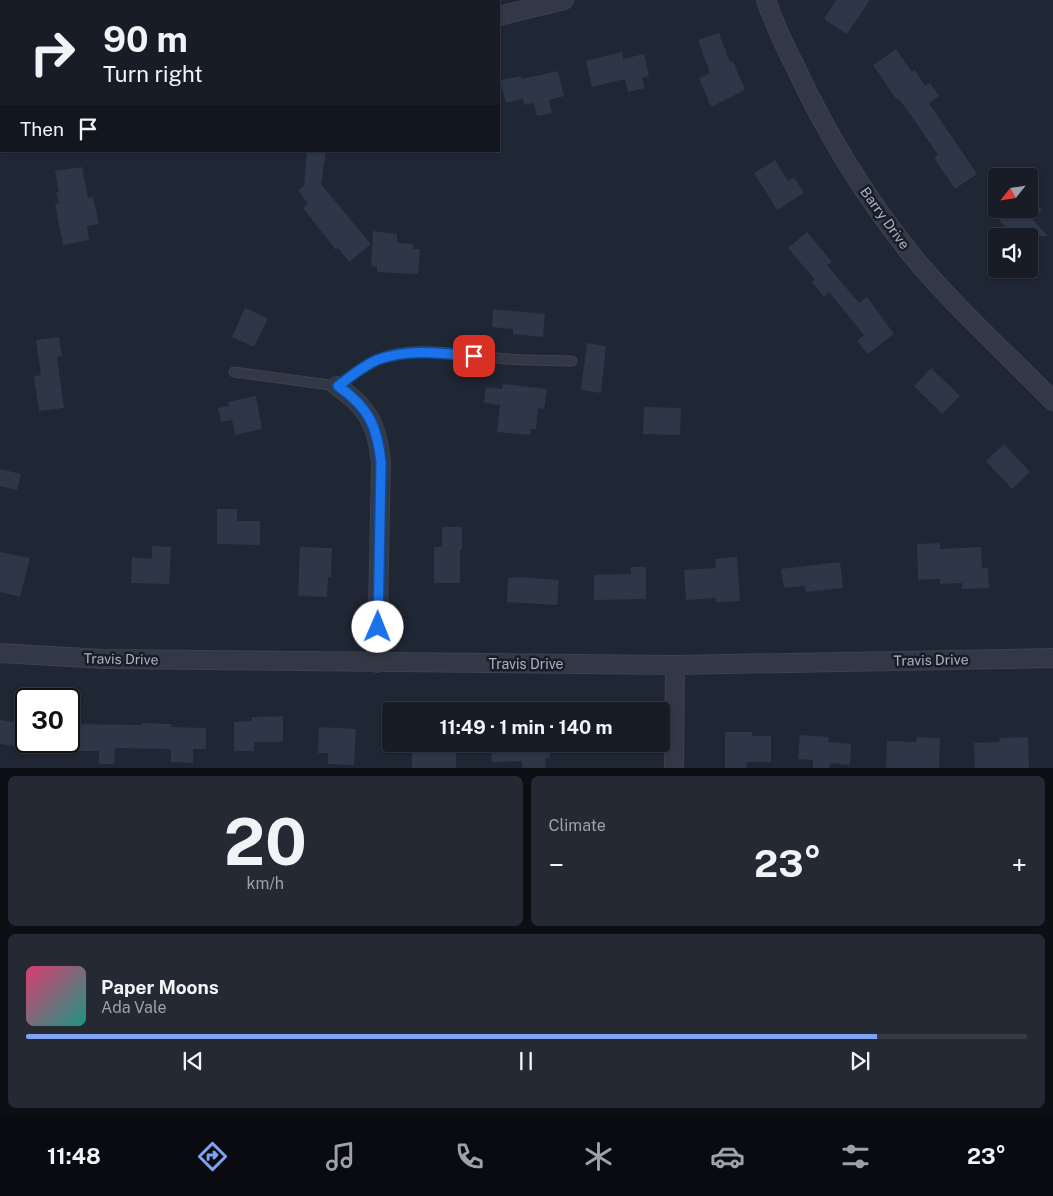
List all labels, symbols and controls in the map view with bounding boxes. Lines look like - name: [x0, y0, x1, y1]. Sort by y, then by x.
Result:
- text: 90 m: [103, 19, 188, 60]
- icon: right: [20, 20, 85, 85]
- text: Turn right: [103, 61, 203, 87]
- icon: arrive: [74, 115, 102, 143]
- text: Then: [20, 118, 64, 140]
- north arrow: [988, 168, 1038, 218]
- map controls: [988, 168, 1038, 278]
- street label: Barry Drive: [857, 184, 913, 252]
- button: sound: [988, 228, 1038, 278]
- pin: [453, 335, 495, 377]
- icon: arrive: [460, 342, 488, 370]
- position arrow: [351, 600, 403, 652]
- street label: Travis Drive: [83, 650, 159, 668]
- street label: Travis Drive: [893, 651, 969, 669]
- street label: Travis Drive: [488, 656, 564, 672]
- speed limit sign: 30: [15, 688, 80, 753]
- text: 11:49 · 1 min · 140 m: [439, 716, 613, 738]
- text: 20: [224, 803, 307, 880]
- text: Climate: [549, 816, 606, 835]
- text: 23°: [754, 841, 821, 886]
- text: −: [549, 848, 564, 881]
- text: +: [1011, 848, 1027, 881]
- text: km/h: [246, 874, 284, 893]
- text: Paper Moons: [101, 976, 219, 998]
- text: Ada Vale: [101, 998, 166, 1017]
- icon: previous: [179, 1047, 207, 1075]
- icon: pause: [512, 1047, 540, 1075]
- icon: next: [846, 1047, 874, 1075]
- icon: directions: [195, 1139, 230, 1174]
- icon: music: [323, 1139, 358, 1174]
- icon: phone: [452, 1139, 487, 1174]
- icon: climate: [581, 1139, 616, 1174]
- icon: car: [710, 1139, 745, 1174]
- icon: filters: [838, 1139, 873, 1174]
- text: 11:48: [47, 1143, 101, 1169]
- text: 23°: [967, 1143, 1006, 1169]

